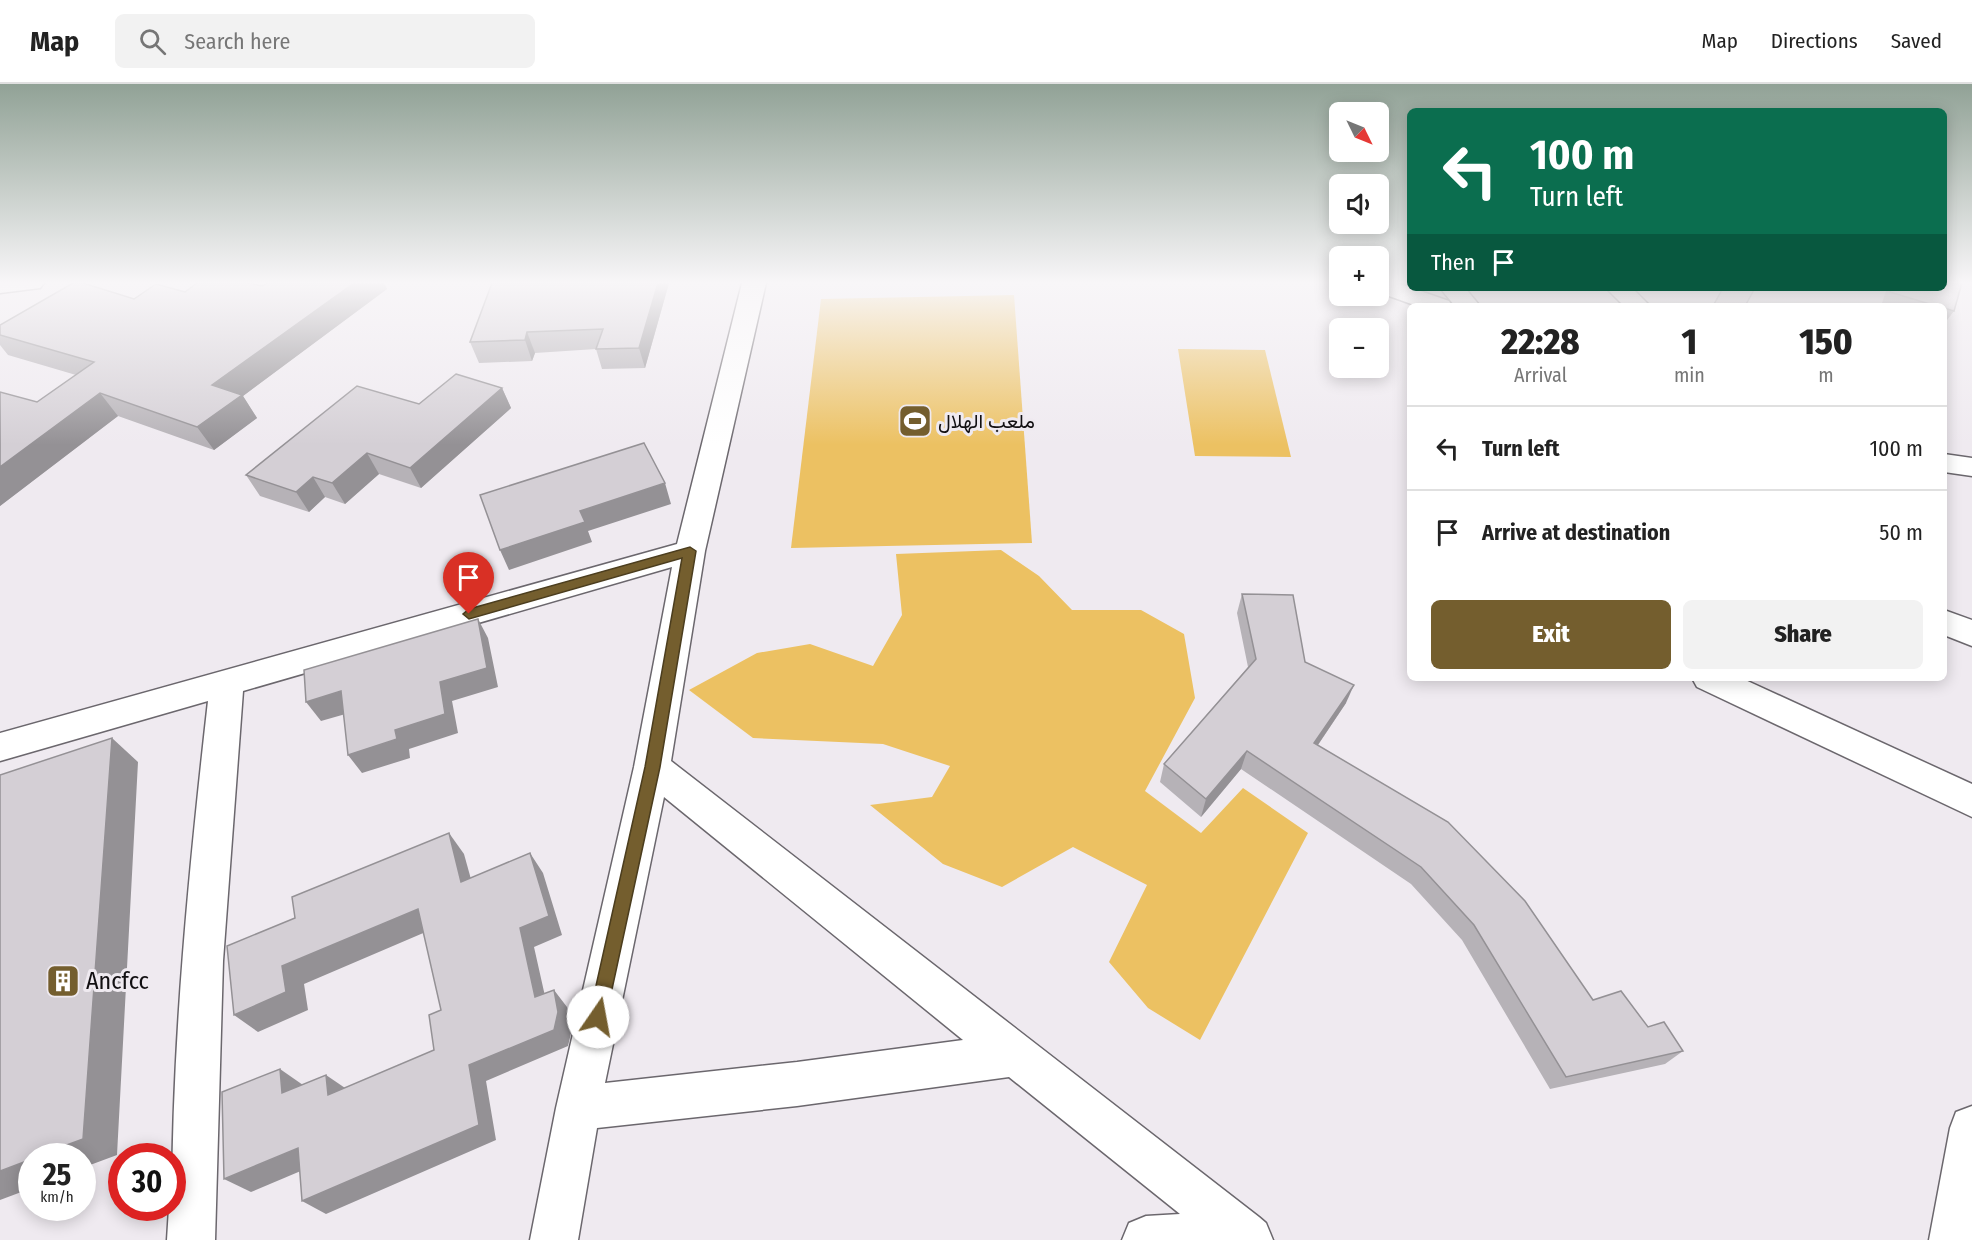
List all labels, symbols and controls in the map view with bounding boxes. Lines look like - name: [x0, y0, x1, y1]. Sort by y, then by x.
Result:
- search box: [115, 14, 535, 68]
- text: Map: [30, 25, 79, 58]
- icon: search: [136, 25, 169, 58]
- text: Search here: [184, 28, 290, 55]
- text: Map: [1701, 28, 1738, 54]
- text: Directions: [1771, 28, 1858, 54]
- text: Saved: [1891, 28, 1942, 54]
- north arrow: [1329, 102, 1389, 162]
- map controls: [1329, 102, 1389, 378]
- text: 100 m: [1530, 130, 1634, 180]
- icon: left: [1431, 132, 1509, 210]
- button: sound: [1329, 174, 1389, 234]
- text: Turn left: [1530, 181, 1623, 213]
- button: +: [1329, 246, 1389, 306]
- icon: arrive: [1487, 246, 1520, 279]
- text: Then: [1431, 249, 1475, 276]
- button: −: [1329, 318, 1389, 378]
- text: 22:28: [1501, 320, 1580, 364]
- text: 1: [1682, 320, 1697, 364]
- text: 150: [1799, 320, 1853, 364]
- text: Arrival: [1514, 363, 1567, 387]
- text: min: [1674, 363, 1705, 387]
- text: m: [1818, 363, 1834, 387]
- sports icon: ملعب الهلال: [897, 403, 933, 439]
- place label: ملعب الهلال: [938, 409, 1035, 434]
- icon: left: [1431, 432, 1464, 465]
- text: Turn left: [1482, 435, 1560, 462]
- text: 100 m: [1869, 435, 1923, 462]
- icon: arrive: [1431, 516, 1464, 549]
- text: Arrive at destination: [1482, 519, 1670, 546]
- text: 50 m: [1879, 519, 1923, 546]
- pin: [443, 552, 494, 614]
- icon: arrive: [452, 561, 485, 594]
- button: Exit: [1431, 600, 1671, 669]
- button: Share: [1683, 600, 1923, 669]
- building icon: Ancfcc: [45, 963, 81, 999]
- place label: Ancfcc: [86, 967, 149, 995]
- position arrow: [566, 985, 630, 1049]
- speed limit sign: 30: [108, 1143, 186, 1221]
- text: 25: [43, 1157, 71, 1193]
- text: km/h: [40, 1188, 74, 1206]

